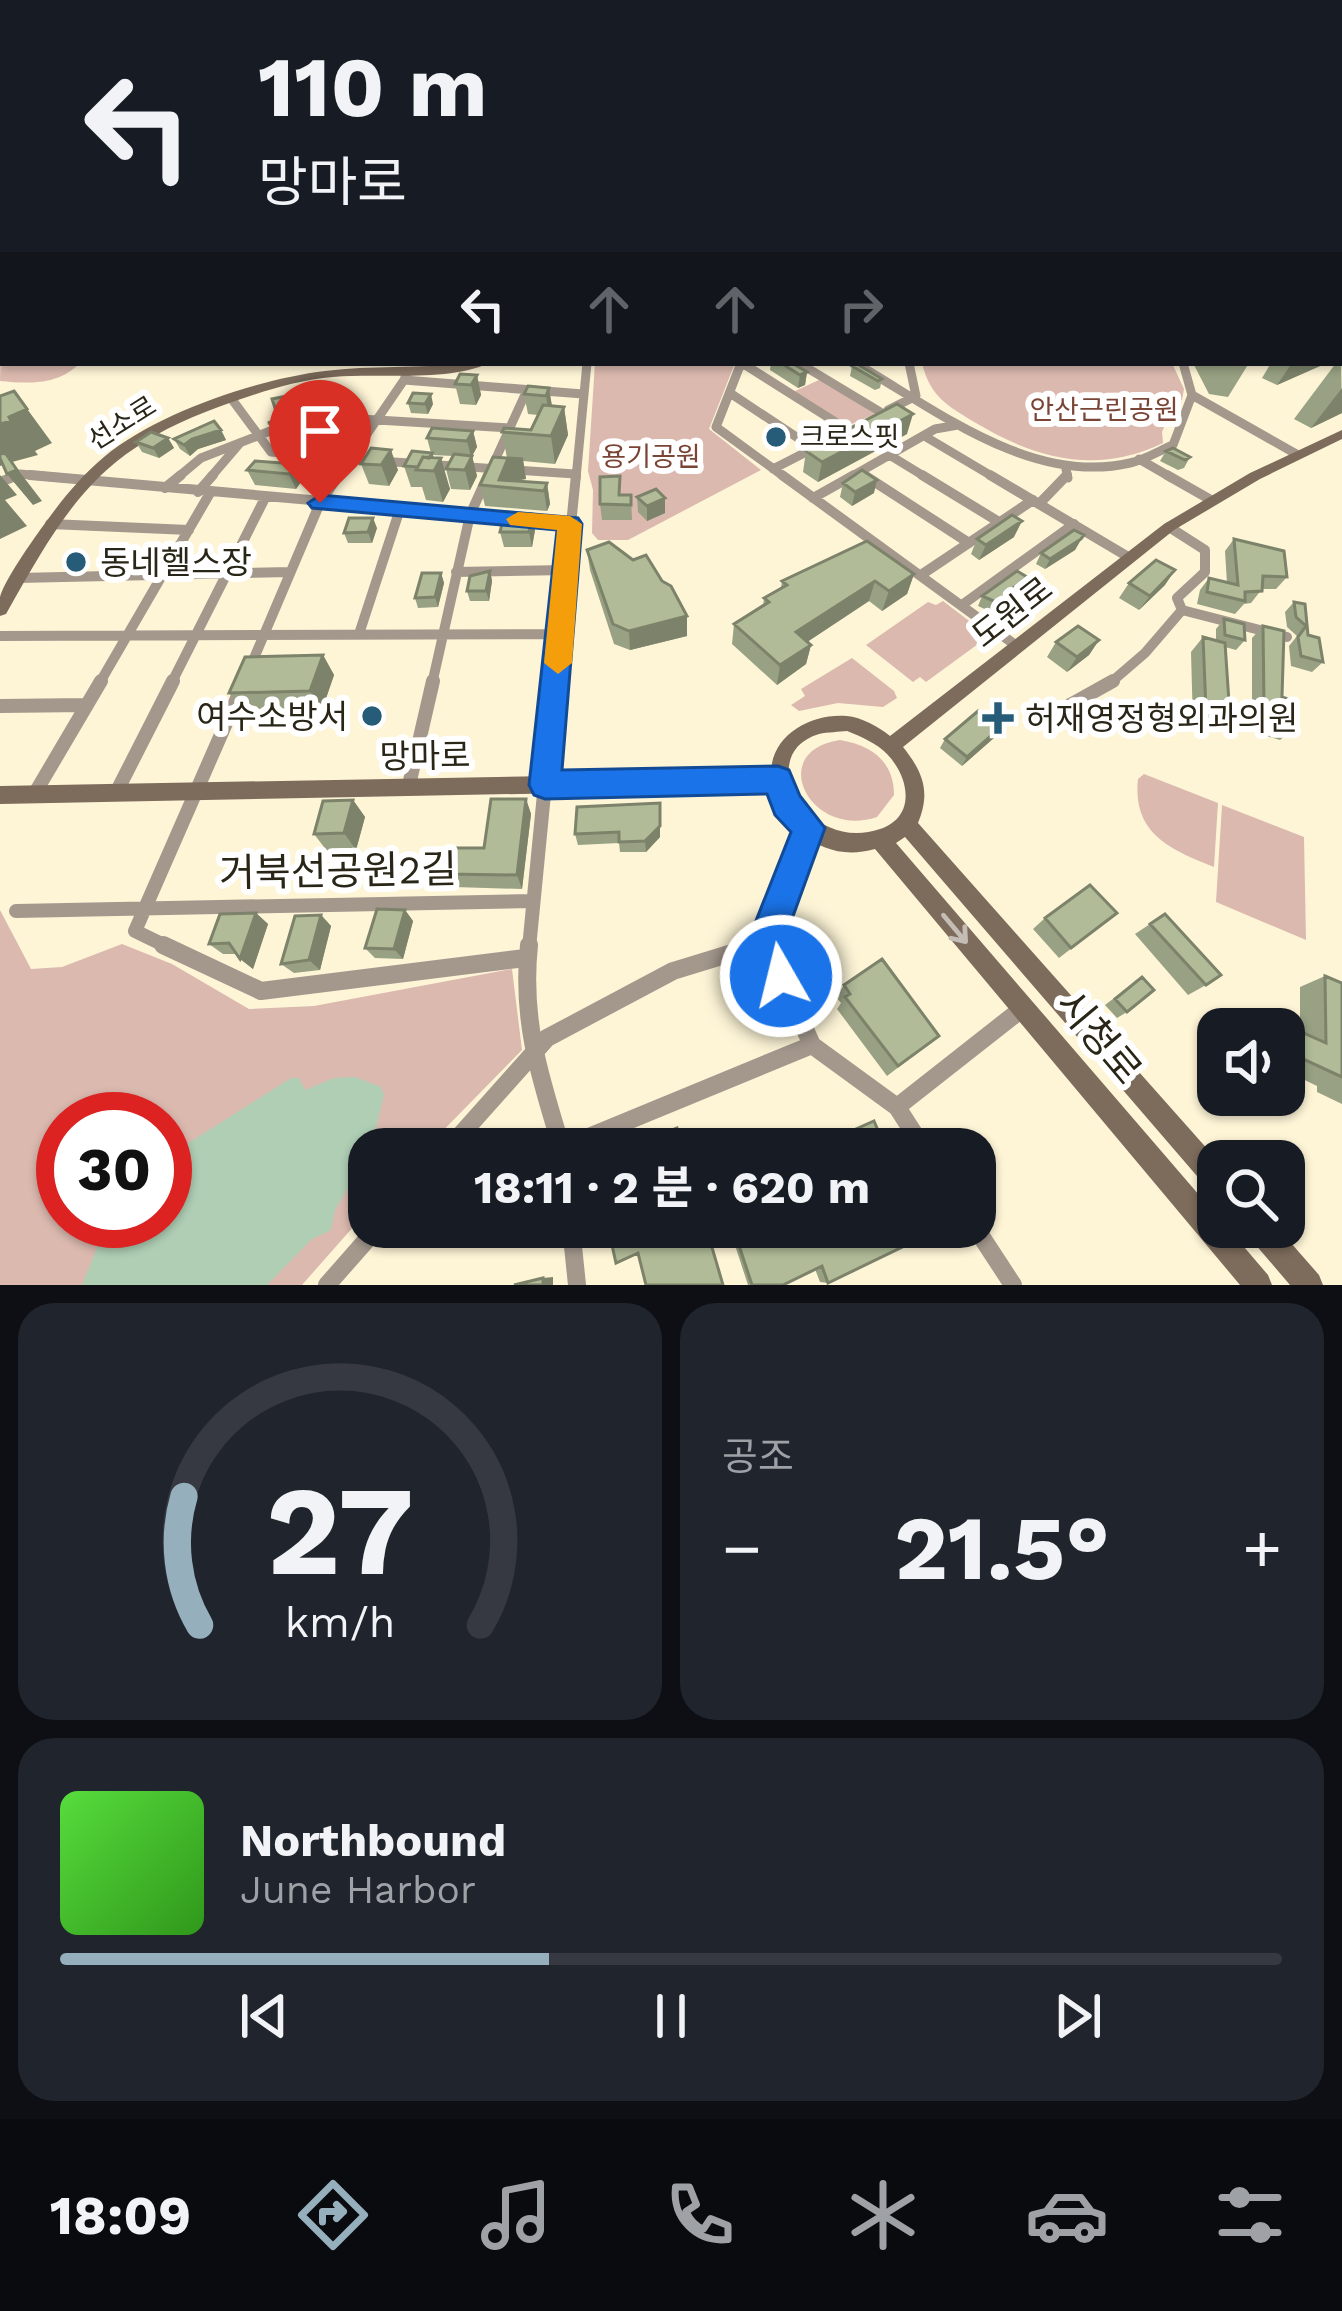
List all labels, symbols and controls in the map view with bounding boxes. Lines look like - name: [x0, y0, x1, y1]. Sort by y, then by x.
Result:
- text: 110 m: [258, 38, 488, 136]
- icon: left: [60, 48, 216, 204]
- text: 망마로: [258, 151, 407, 214]
- icon: left: [450, 276, 516, 342]
- icon: ahead: [576, 276, 642, 342]
- icon: ahead: [702, 276, 768, 342]
- icon: right: [828, 276, 894, 342]
- pin: [269, 380, 371, 503]
- street label: 선소로: [82, 390, 162, 456]
- park label: 안산근린공원: [1029, 394, 1179, 426]
- icon: arrive: [287, 398, 353, 464]
- place label: 크로스핏: [800, 421, 899, 453]
- marker: 크로스핏: [763, 424, 789, 450]
- park label: 용기공원: [601, 441, 701, 473]
- place label: 동네헬스장: [100, 543, 252, 582]
- marker: 동네헬스장: [63, 549, 89, 575]
- street label: 도원로: [964, 569, 1060, 655]
- place label: 여수소방서: [196, 697, 348, 736]
- place label: 허재영정형외과의원: [1025, 699, 1298, 738]
- marker: 허재영정형외과의원: [982, 702, 1014, 734]
- marker: 여수소방서: [359, 703, 385, 729]
- street label: 망마로: [379, 736, 471, 776]
- street label: 거북선공원2길: [219, 846, 457, 896]
- position arrow: [718, 913, 844, 1039]
- one-way arrow: [941, 913, 969, 944]
- street label: 시청로: [1047, 981, 1151, 1093]
- map controls: [1197, 1008, 1305, 1248]
- button: sound: [1197, 1008, 1305, 1116]
- speed limit sign: 30: [36, 1092, 192, 1248]
- button: search: [1197, 1140, 1305, 1248]
- text: 18:11 · 2 분 · 620 m: [474, 1161, 870, 1214]
- text: 공조: [722, 1434, 794, 1479]
- text: 27: [266, 1458, 414, 1604]
- text: 21.5°: [894, 1495, 1110, 1601]
- text: −: [722, 1510, 762, 1587]
- text: +: [1242, 1510, 1282, 1587]
- text: km/h: [285, 1596, 395, 1646]
- text: Northbound: [240, 1814, 506, 1867]
- text: June Harbor: [240, 1867, 476, 1912]
- icon: previous: [231, 1983, 297, 2049]
- icon: pause: [638, 1983, 704, 2049]
- icon: next: [1045, 1983, 1111, 2049]
- icon: directions: [291, 2173, 375, 2257]
- icon: music: [474, 2173, 558, 2257]
- icon: phone: [658, 2173, 742, 2257]
- icon: climate: [841, 2173, 925, 2257]
- icon: car: [1025, 2173, 1109, 2257]
- icon: filters: [1208, 2173, 1292, 2257]
- text: 18:09: [50, 2184, 191, 2247]

